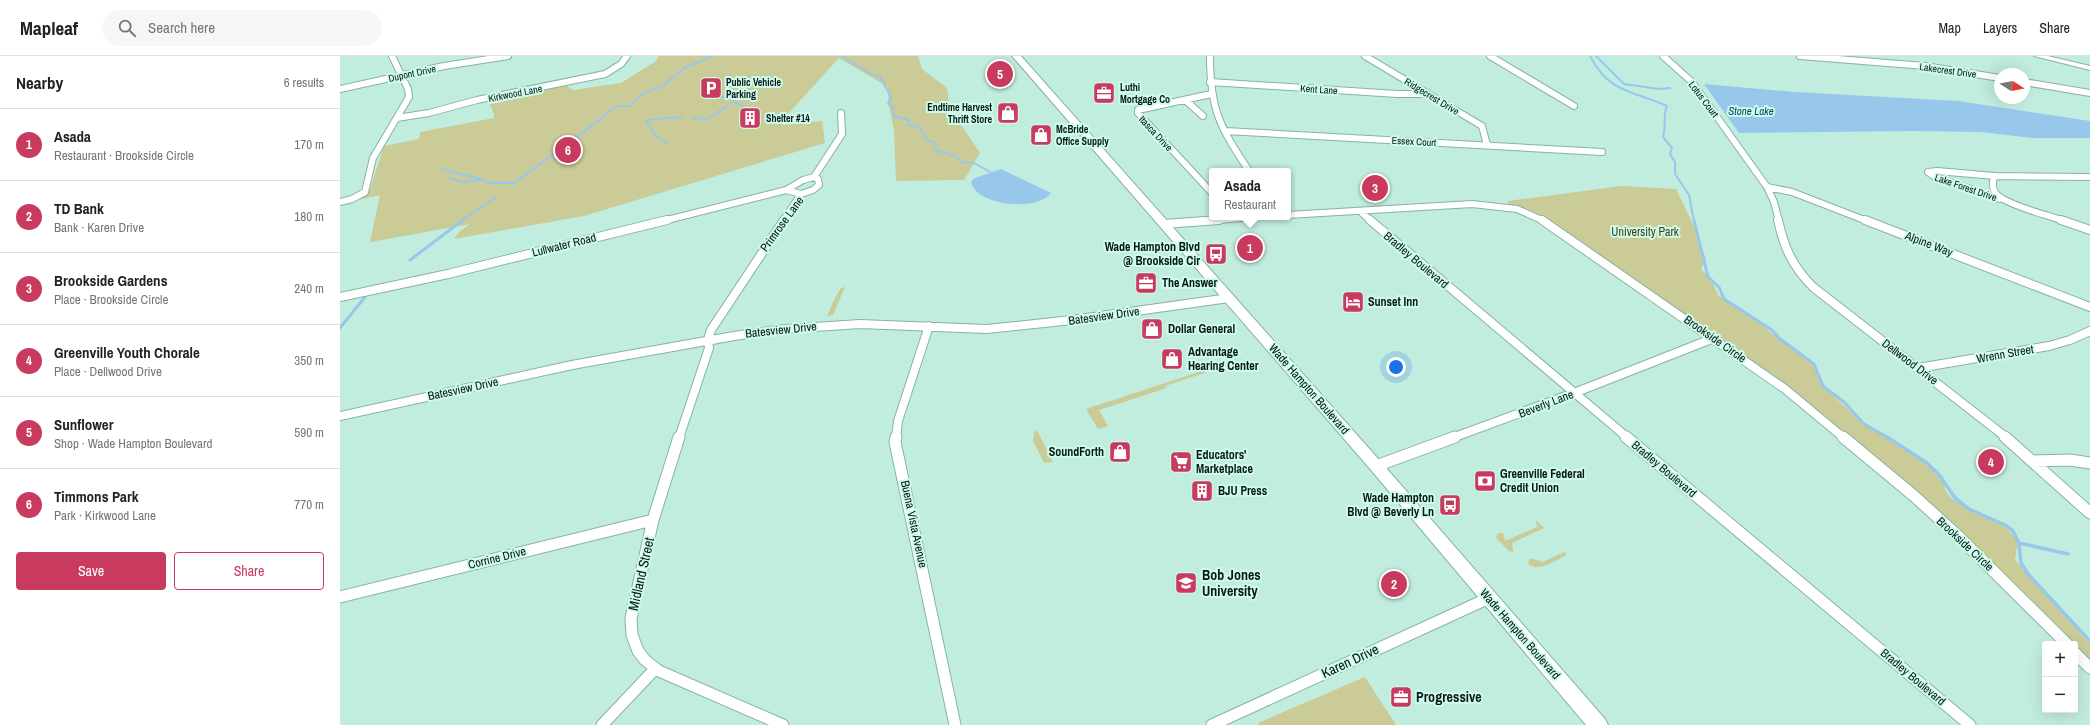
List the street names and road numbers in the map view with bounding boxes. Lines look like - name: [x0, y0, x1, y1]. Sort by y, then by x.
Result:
- street label: Lakecrest Drive: [1919, 60, 1978, 81]
- street label: Dupont Drive: [387, 62, 438, 85]
- street label: Ridgecrest Drive: [1402, 75, 1462, 118]
- street label: Lotus Court: [1686, 78, 1722, 121]
- street label: Kirkwood Lane: [487, 82, 544, 105]
- street label: Kent Lane: [1300, 82, 1339, 97]
- street label: Itasca Drive: [1136, 113, 1176, 154]
- street label: Essex Court: [1391, 134, 1437, 149]
- street label: Lake Forest Drive: [1933, 171, 1999, 204]
- street label: Primrose Lane: [757, 193, 807, 255]
- street label: Alpine Way: [1902, 227, 1955, 260]
- street label: Bradley Boulevard: [1380, 228, 1452, 292]
- street label: Lullwater Road: [530, 229, 598, 261]
- street label: Batesview Drive: [1067, 303, 1141, 329]
- street label: Brookside Circle: [1681, 312, 1749, 366]
- street label: Batesview Drive: [745, 318, 817, 342]
- street label: Dellwood Drive: [1879, 336, 1941, 388]
- street label: Wade Hampton Boulevard: [1265, 340, 1353, 438]
- street label: Wrenn Street: [1975, 341, 2035, 367]
- street label: Batesview Drive: [426, 374, 500, 404]
- street label: Beverly Lane: [1516, 386, 1576, 422]
- street label: Bradley Boulevard: [1628, 437, 1700, 501]
- street label: Buena Vista Avenue: [897, 479, 931, 569]
- street label: Brookside Circle: [1933, 513, 1997, 575]
- street label: Midland Street: [624, 536, 658, 612]
- street label: Corrine Drive: [466, 543, 528, 573]
- street label: Wade Hampton Boulevard: [1476, 585, 1564, 683]
- street label: Karen Drive: [1318, 640, 1382, 682]
- street label: Bradley Boulevard: [1877, 645, 1949, 709]

